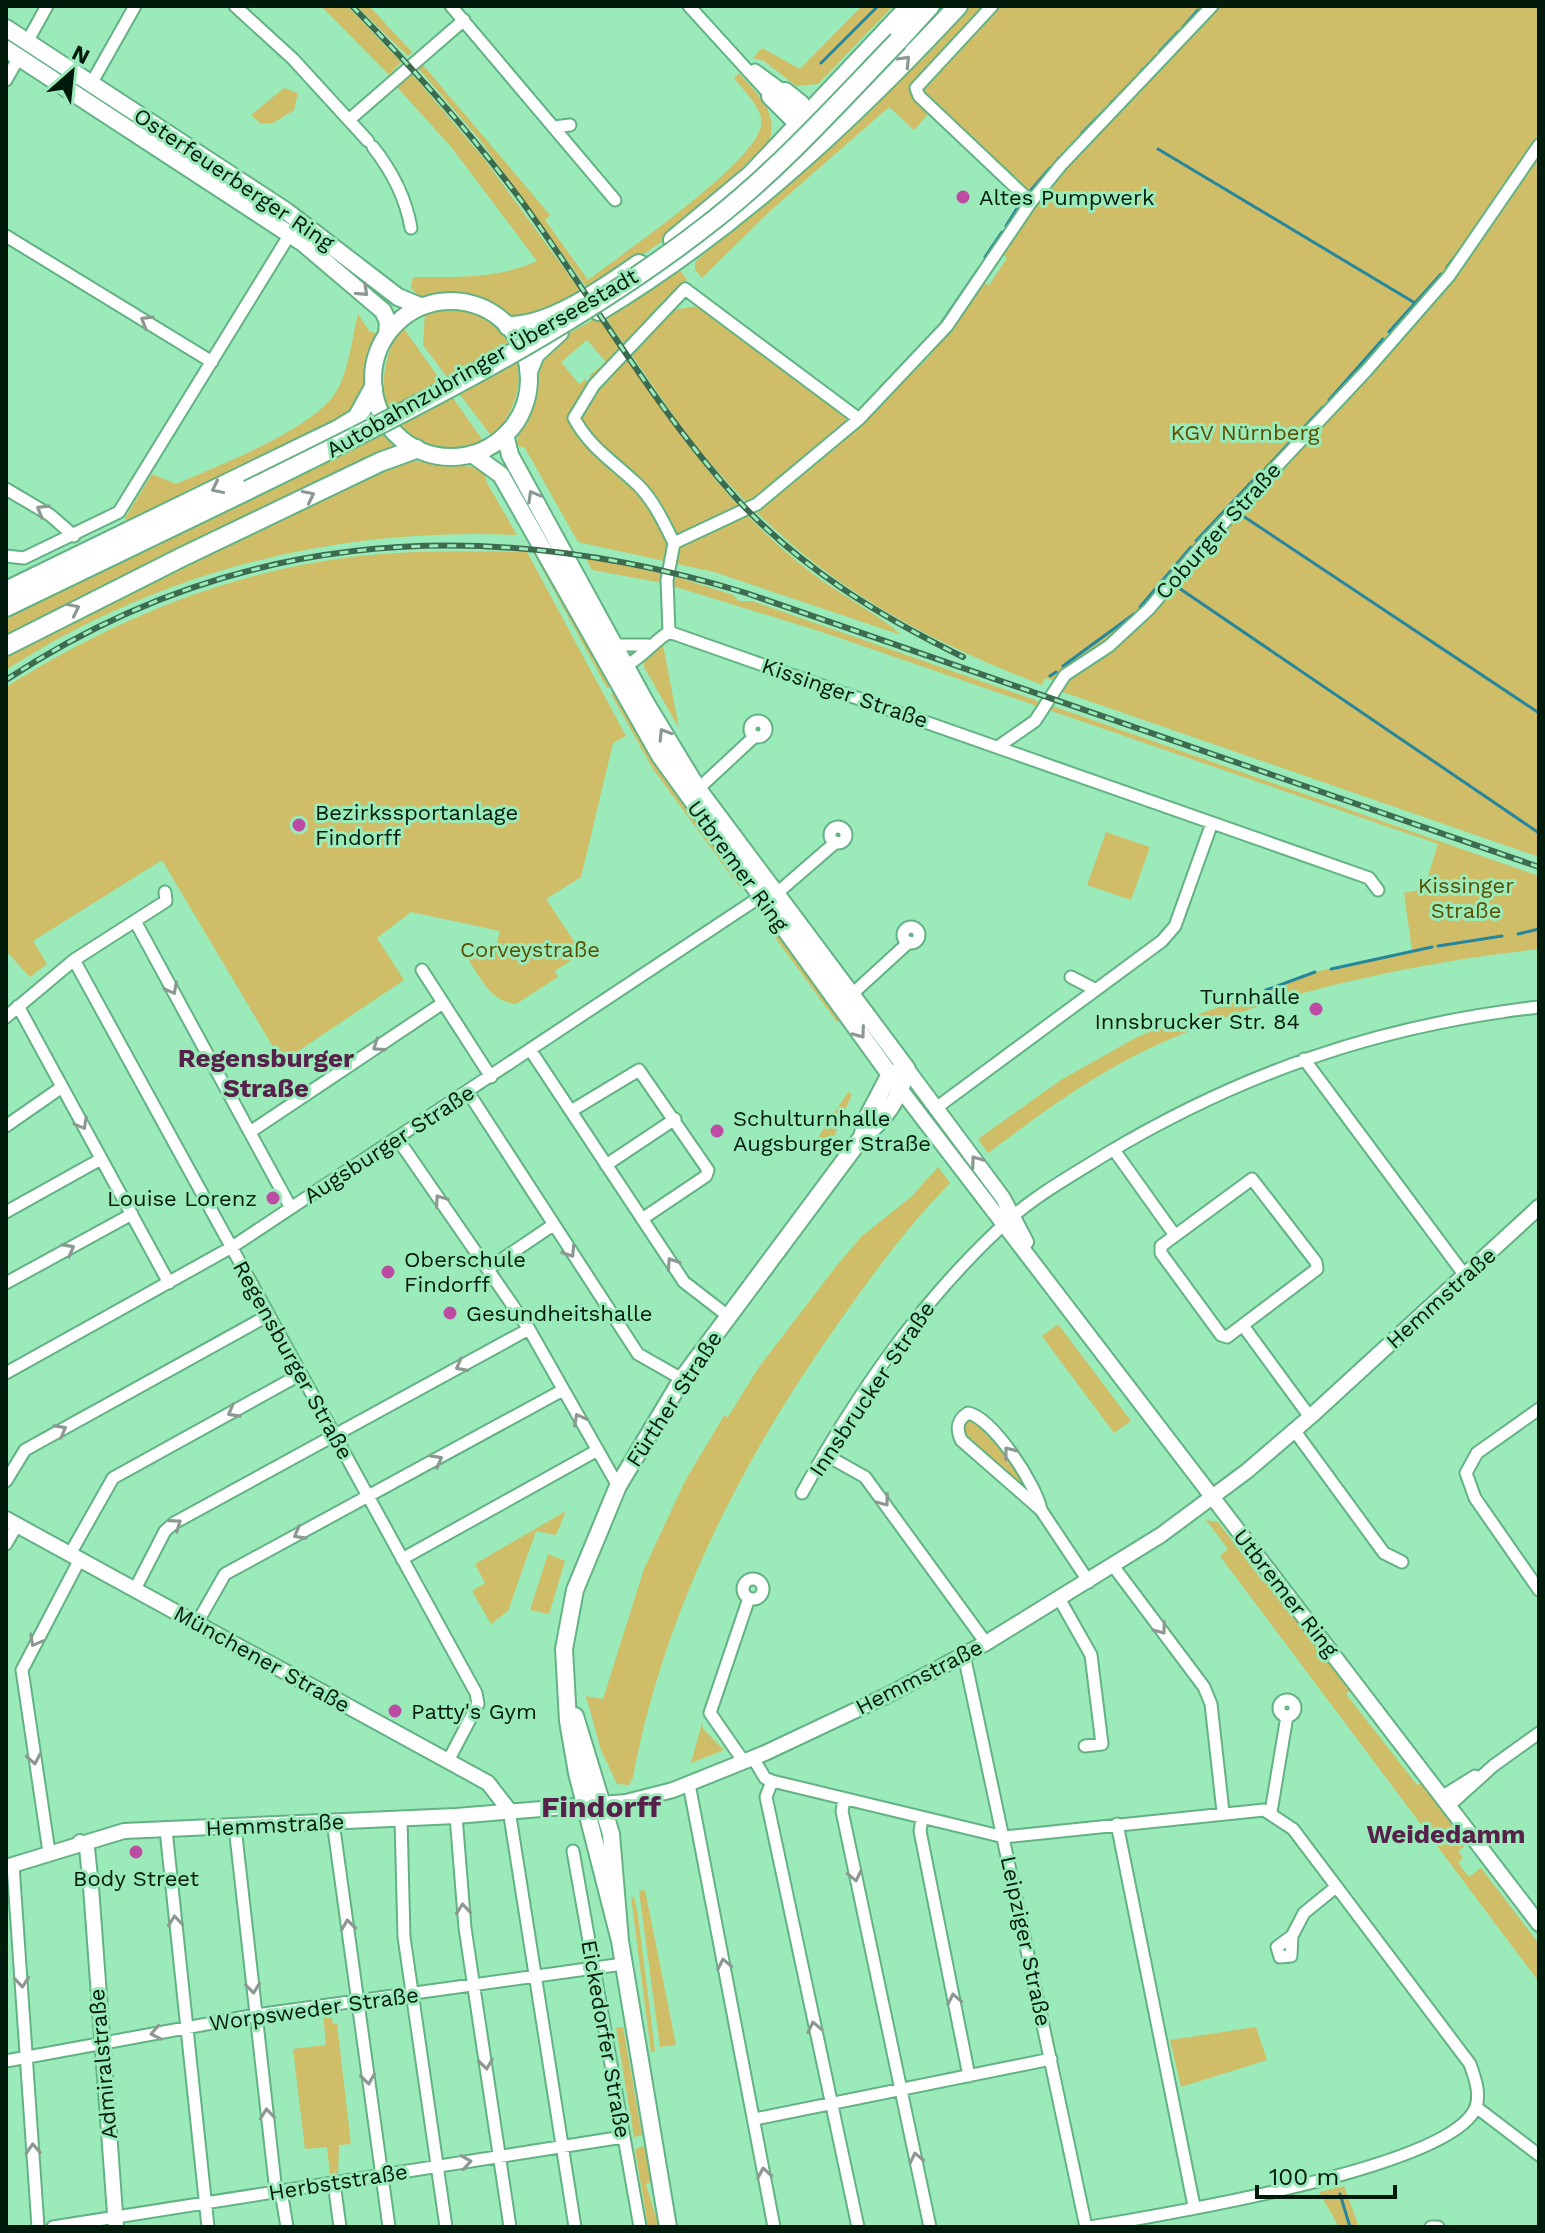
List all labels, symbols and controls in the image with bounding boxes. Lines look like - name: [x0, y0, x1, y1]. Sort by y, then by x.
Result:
- north arrow: [32, 32, 112, 112]
- text: N: [68, 40, 94, 69]
- one-way arrow: [896, 56, 910, 70]
- street label: Osterfeuerberger Ring: [129, 103, 339, 256]
- place label: Altes Pumpwerk: [979, 185, 1154, 210]
- marker: Altes Pumpwerk: [954, 188, 972, 206]
- street label: Autobahnzubringer Überseestadt: [322, 263, 642, 463]
- one-way arrow: [353, 282, 368, 296]
- one-way arrow: [140, 315, 155, 331]
- park label: KGV Nürnberg: [1170, 420, 1320, 445]
- street label: Coburger Straße: [1150, 458, 1286, 604]
- one-way arrow: [211, 478, 226, 494]
- one-way arrow: [300, 490, 315, 506]
- one-way arrow: [527, 491, 543, 505]
- one-way arrow: [36, 504, 51, 520]
- one-way arrow: [66, 603, 81, 619]
- street label: Kissinger Straße: [759, 653, 931, 733]
- one-way arrow: [659, 728, 674, 743]
- street label: Utbremer Ring: [682, 796, 794, 936]
- place label: Bezirkssportanlage Findorff: [315, 800, 518, 850]
- marker: Bezirkssportanlage Findorff: [290, 816, 308, 834]
- park label: Kissinger Straße: [1418, 873, 1514, 923]
- park label: Corveystraße: [460, 937, 600, 962]
- one-way arrow: [163, 981, 178, 995]
- place label: Turnhalle Innsbrucker Str. 84: [1094, 984, 1300, 1034]
- marker: Turnhalle Innsbrucker Str. 84: [1307, 1000, 1325, 1018]
- one-way arrow: [851, 1024, 865, 1039]
- one-way arrow: [372, 1036, 387, 1051]
- district label: Regensburger Straße: [178, 1043, 355, 1103]
- street label: Augsburger Straße: [299, 1080, 479, 1208]
- place label: Schulturnhalle Augsburger Straße: [733, 1106, 931, 1156]
- one-way arrow: [73, 1116, 88, 1130]
- marker: Schulturnhalle Augsburger Straße: [708, 1122, 726, 1140]
- one-way arrow: [971, 1155, 986, 1170]
- place label: Louise Lorenz: [107, 1186, 257, 1211]
- marker: Louise Lorenz: [264, 1189, 282, 1207]
- one-way arrow: [435, 1194, 450, 1208]
- street label: Hemmstraße: [1381, 1242, 1501, 1354]
- one-way arrow: [61, 1243, 75, 1258]
- one-way arrow: [561, 1243, 576, 1258]
- place label: Oberschule Findorff: [404, 1247, 526, 1297]
- street label: Regensburger Straße: [228, 1256, 358, 1464]
- one-way arrow: [666, 1258, 681, 1272]
- marker: Oberschule Findorff: [379, 1263, 397, 1281]
- street label: Innsbrucker Straße: [804, 1297, 940, 1481]
- place label: Gesundheitshalle: [466, 1301, 652, 1326]
- marker: Gesundheitshalle: [441, 1304, 459, 1322]
- street label: Fürther Straße: [621, 1327, 727, 1471]
- one-way arrow: [455, 1357, 469, 1372]
- one-way arrow: [227, 1402, 242, 1418]
- one-way arrow: [573, 1413, 588, 1428]
- one-way arrow: [53, 1424, 67, 1439]
- one-way arrow: [1005, 1447, 1019, 1461]
- one-way arrow: [428, 1454, 443, 1469]
- one-way arrow: [874, 1493, 888, 1507]
- one-way arrow: [167, 1519, 181, 1534]
- one-way arrow: [293, 1524, 308, 1539]
- street label: Utbremer Ring: [1228, 1524, 1344, 1662]
- street label: Münchener Straße: [170, 1600, 354, 1718]
- one-way arrow: [1151, 1620, 1166, 1635]
- one-way arrow: [29, 1633, 45, 1647]
- street label: Hemmstraße: [851, 1634, 987, 1720]
- place label: Patty's Gym: [411, 1699, 537, 1724]
- marker: Patty's Gym: [386, 1702, 404, 1720]
- one-way arrow: [25, 1752, 42, 1765]
- district label: Findorff: [541, 1789, 662, 1824]
- street label: Hemmstraße: [205, 1809, 345, 1841]
- district label: Weidedamm: [1367, 1819, 1525, 1849]
- marker: Body Street: [127, 1843, 145, 1861]
- street label: Leipziger Straße: [996, 1853, 1056, 2029]
- place label: Body Street: [73, 1866, 199, 1891]
- one-way arrow: [846, 1869, 863, 1883]
- one-way arrow: [455, 1902, 472, 1915]
- one-way arrow: [166, 1915, 183, 1928]
- one-way arrow: [339, 1918, 356, 1931]
- street label: Eickedorfer Straße: [576, 1938, 636, 2140]
- one-way arrow: [717, 1957, 734, 1971]
- one-way arrow: [13, 1976, 30, 1989]
- street label: Worpsweder Straße: [208, 1982, 420, 2036]
- one-way arrow: [245, 1982, 262, 1995]
- street label: Admiralstraße: [84, 1988, 122, 2140]
- one-way arrow: [946, 1993, 963, 2007]
- one-way arrow: [807, 2021, 824, 2034]
- one-way arrow: [150, 2023, 163, 2040]
- one-way arrow: [476, 2057, 493, 2071]
- one-way arrow: [360, 2073, 377, 2086]
- one-way arrow: [259, 2108, 276, 2121]
- one-way arrow: [25, 2142, 42, 2155]
- scale bar: [1257, 2149, 1395, 2199]
- one-way arrow: [908, 2152, 925, 2165]
- one-way arrow: [460, 2154, 473, 2171]
- street label: Herbststraße: [267, 2159, 409, 2205]
- text: 100 m: [1269, 2163, 1339, 2191]
- one-way arrow: [757, 2166, 774, 2180]

